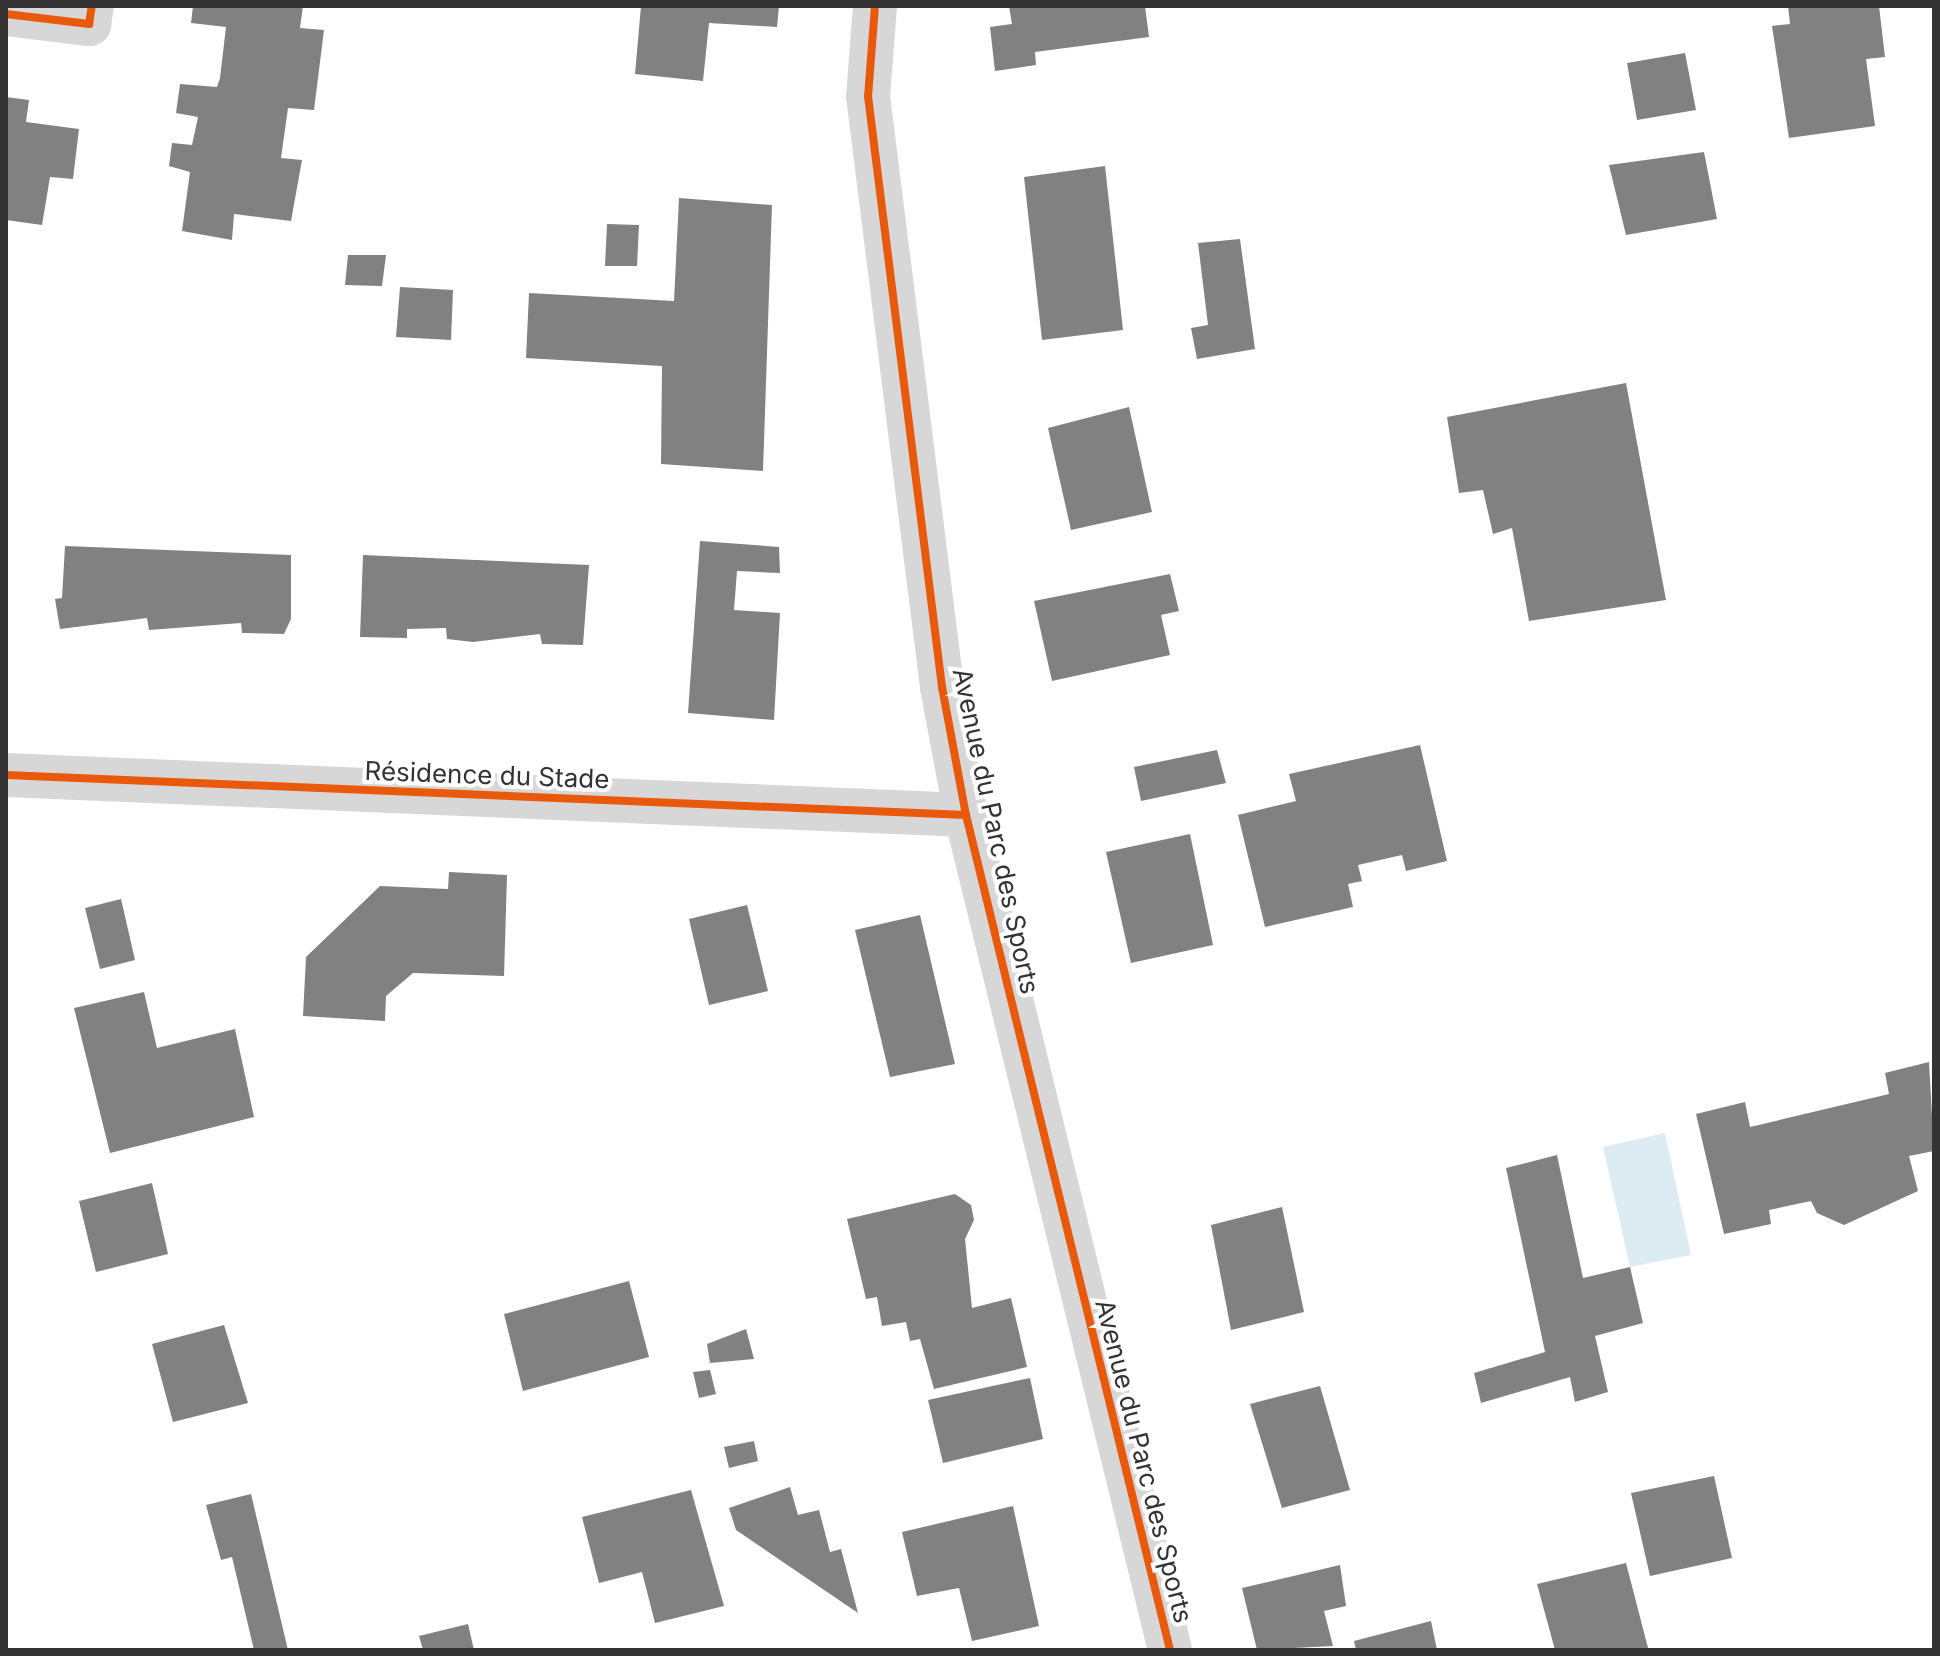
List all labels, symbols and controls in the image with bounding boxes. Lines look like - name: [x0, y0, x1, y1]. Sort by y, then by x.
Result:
- street label: Avenue du Parc des Sports: [946, 665, 1046, 997]
- street label: Résidence du Stade: [364, 755, 610, 795]
- street label: Avenue du Parc des Sports: [1089, 1296, 1199, 1626]

